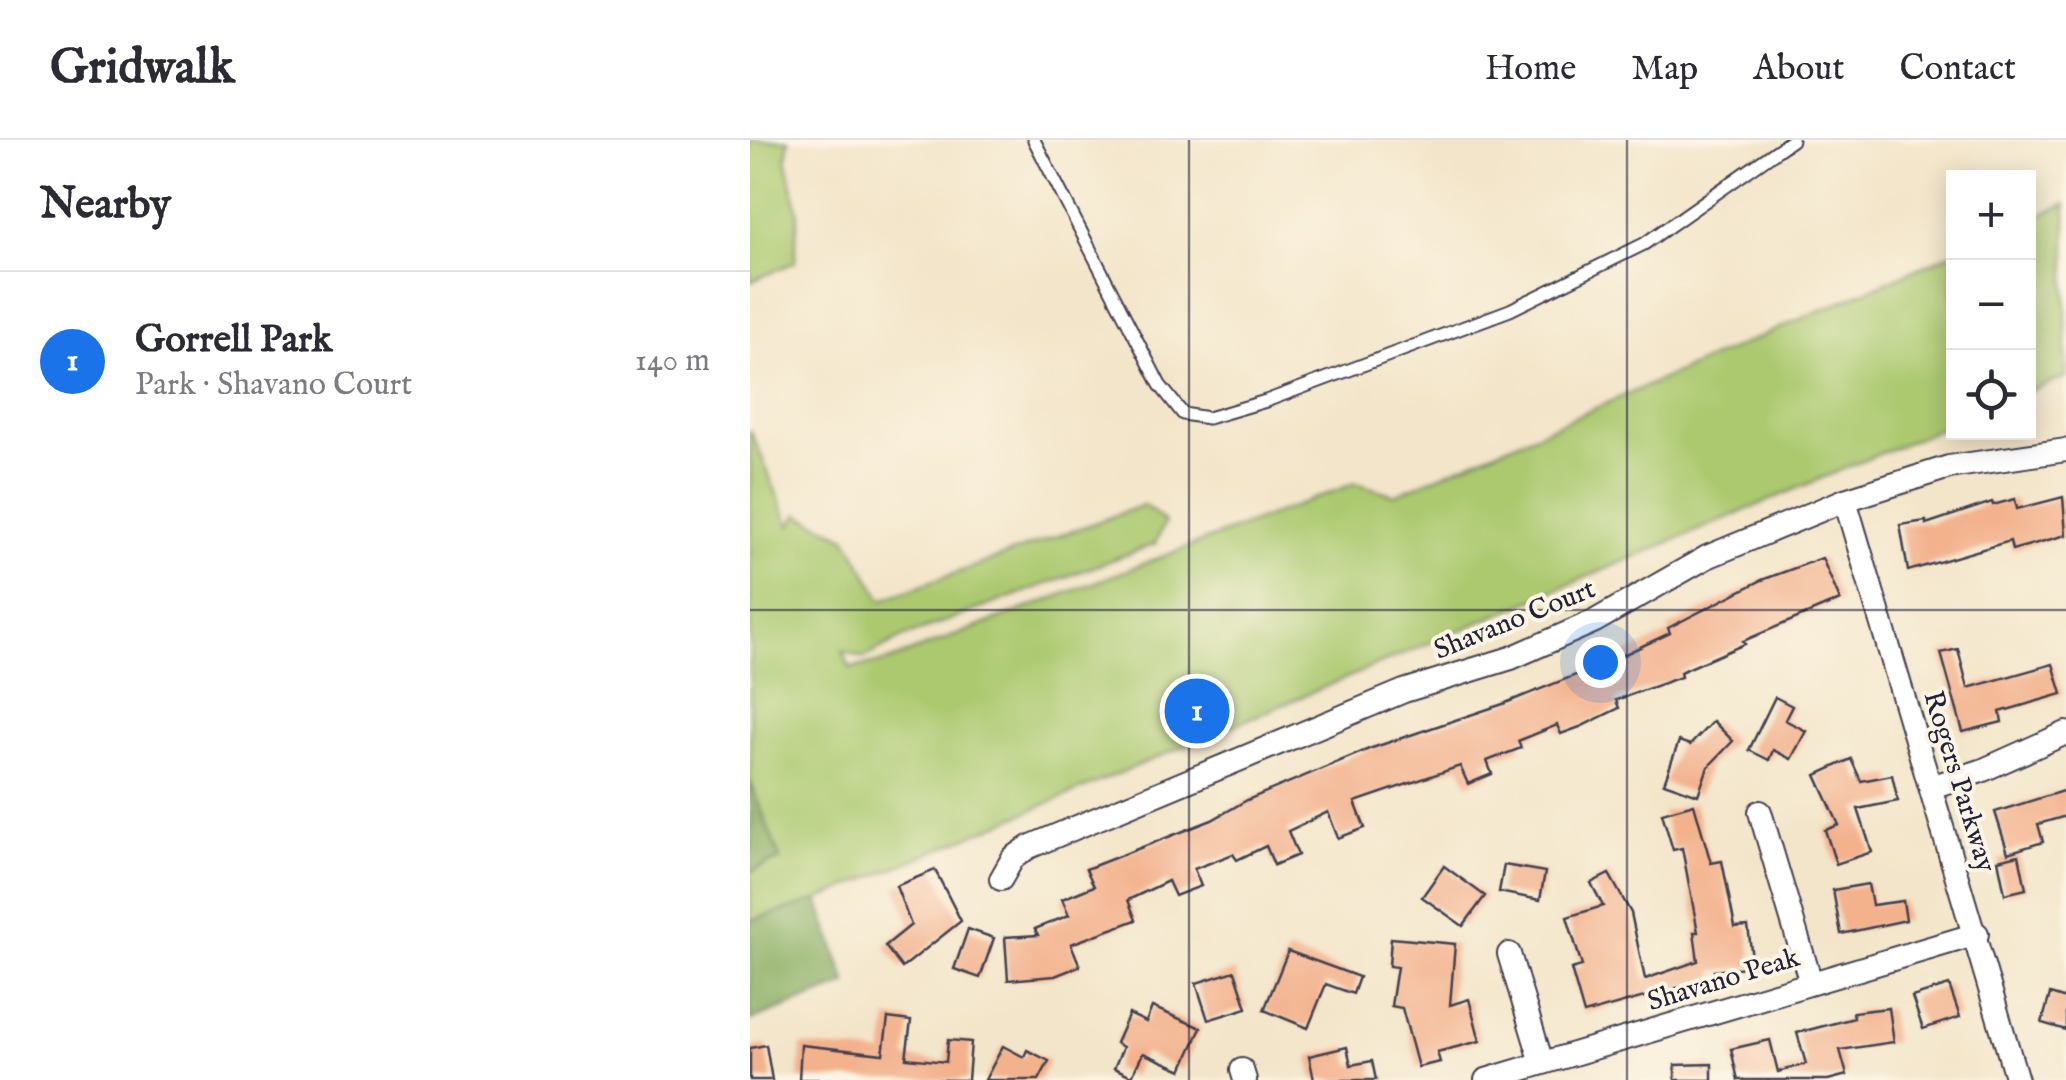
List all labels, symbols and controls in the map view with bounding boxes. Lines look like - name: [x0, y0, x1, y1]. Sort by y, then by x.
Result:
- text: Gridwalk: [50, 39, 235, 99]
- text: Home: [1485, 47, 1576, 92]
- text: Map: [1631, 47, 1698, 92]
- text: About: [1753, 47, 1845, 92]
- text: Contact: [1900, 47, 2016, 92]
- map controls: [1946, 170, 2036, 440]
- button: +: [1946, 170, 2036, 260]
- text: Nearby: [40, 179, 171, 232]
- button: −: [1946, 260, 2036, 350]
- text: Gorrell Park: [135, 317, 332, 365]
- text: 1: [67, 341, 78, 382]
- text: 140 m: [635, 341, 710, 382]
- button: locate: [1946, 350, 2036, 440]
- text: Park · Shavano Court: [135, 365, 412, 406]
- street label: Shavano Court: [1429, 572, 1601, 669]
- your location: [1575, 637, 1626, 688]
- pin: 1: [1164, 674, 1230, 748]
- street label: Rogers Parkway: [1914, 687, 2003, 877]
- street label: Shavano Peak: [1643, 940, 1805, 1020]

